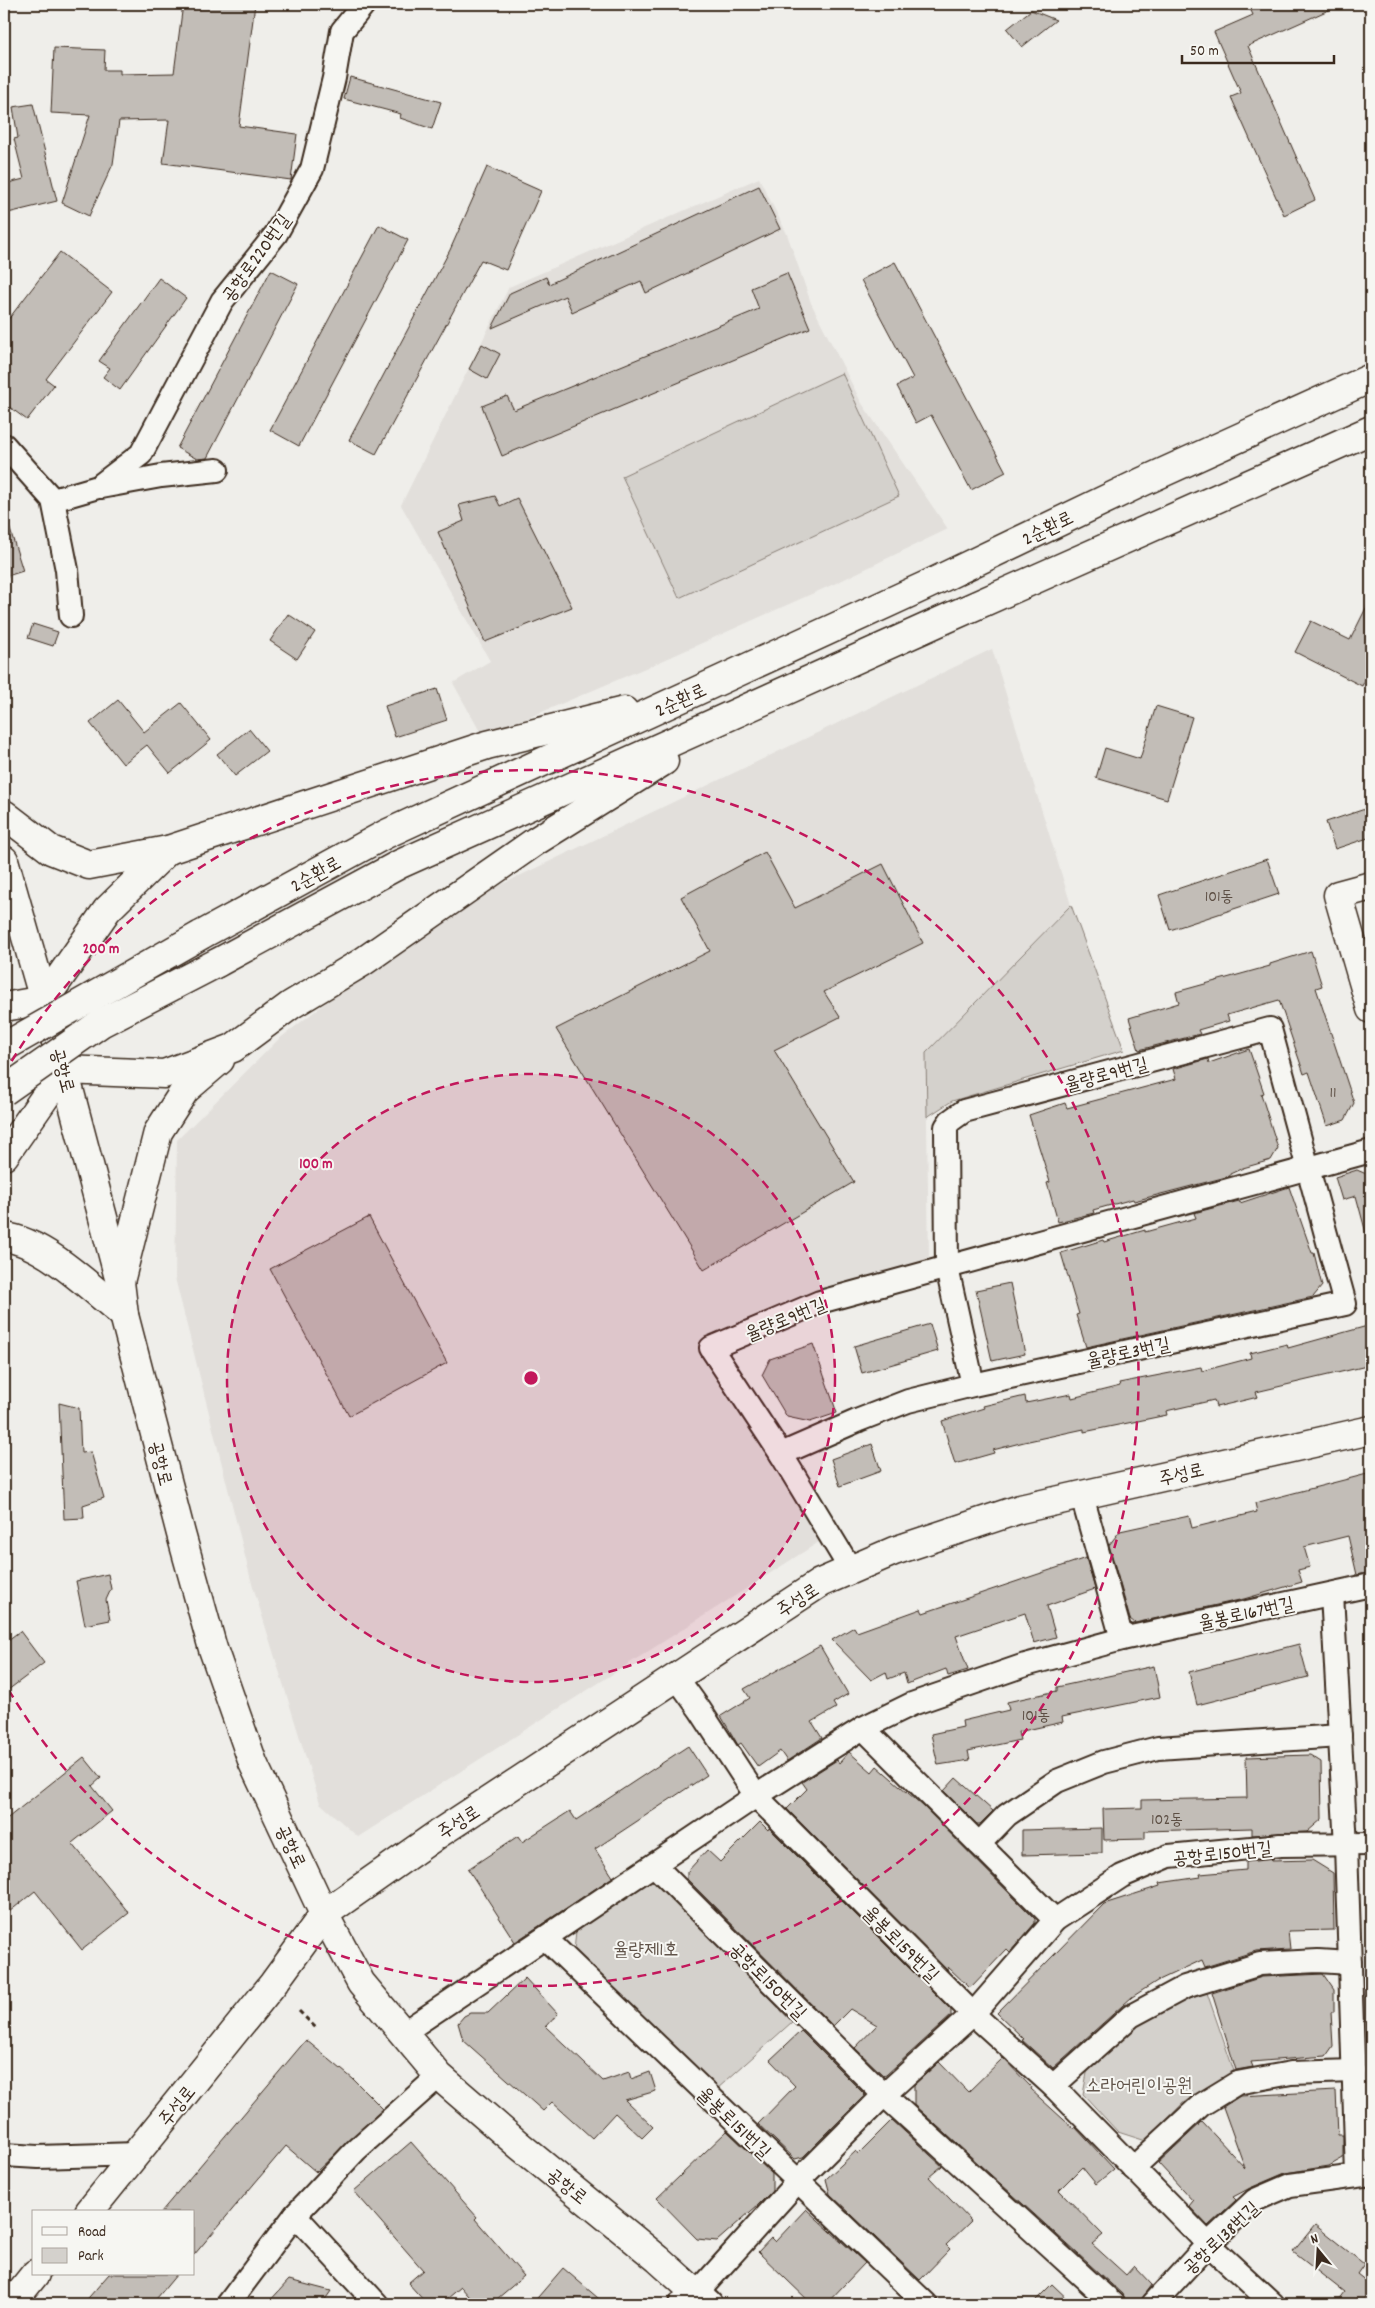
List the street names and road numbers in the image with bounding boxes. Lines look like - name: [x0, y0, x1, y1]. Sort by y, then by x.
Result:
- street label: 공항로220번길: [217, 209, 299, 309]
- street label: 2순환로: [1018, 506, 1079, 554]
- street label: 2순환로: [651, 678, 712, 726]
- street label: 2순환로: [286, 851, 347, 901]
- street label: 공항로: [42, 1045, 80, 1097]
- street label: 율량로9번길: [1062, 1052, 1152, 1100]
- street label: 율량로9번길: [742, 1293, 831, 1350]
- street label: 율량로3번길: [1084, 1332, 1173, 1376]
- street label: 공항로: [140, 1438, 177, 1489]
- street label: 주성로: [1156, 1458, 1207, 1495]
- street label: 주성로: [772, 1578, 825, 1626]
- street label: 율봉로167번길: [1196, 1592, 1297, 1639]
- street label: 주성로: [433, 1800, 486, 1848]
- street label: 공항로: [267, 1821, 311, 1874]
- street label: 공항로150번길: [1171, 1837, 1273, 1874]
- street label: 율봉로159번길: [855, 1901, 944, 1990]
- street label: 공항로150번길: [722, 1938, 811, 2027]
- street label: 주성로: [154, 2081, 204, 2134]
- street label: 율봉로151번길: [690, 2082, 776, 2167]
- street label: 공항로: [539, 2163, 592, 2213]
- street label: 공항로138번길: [1178, 2197, 1267, 2282]

